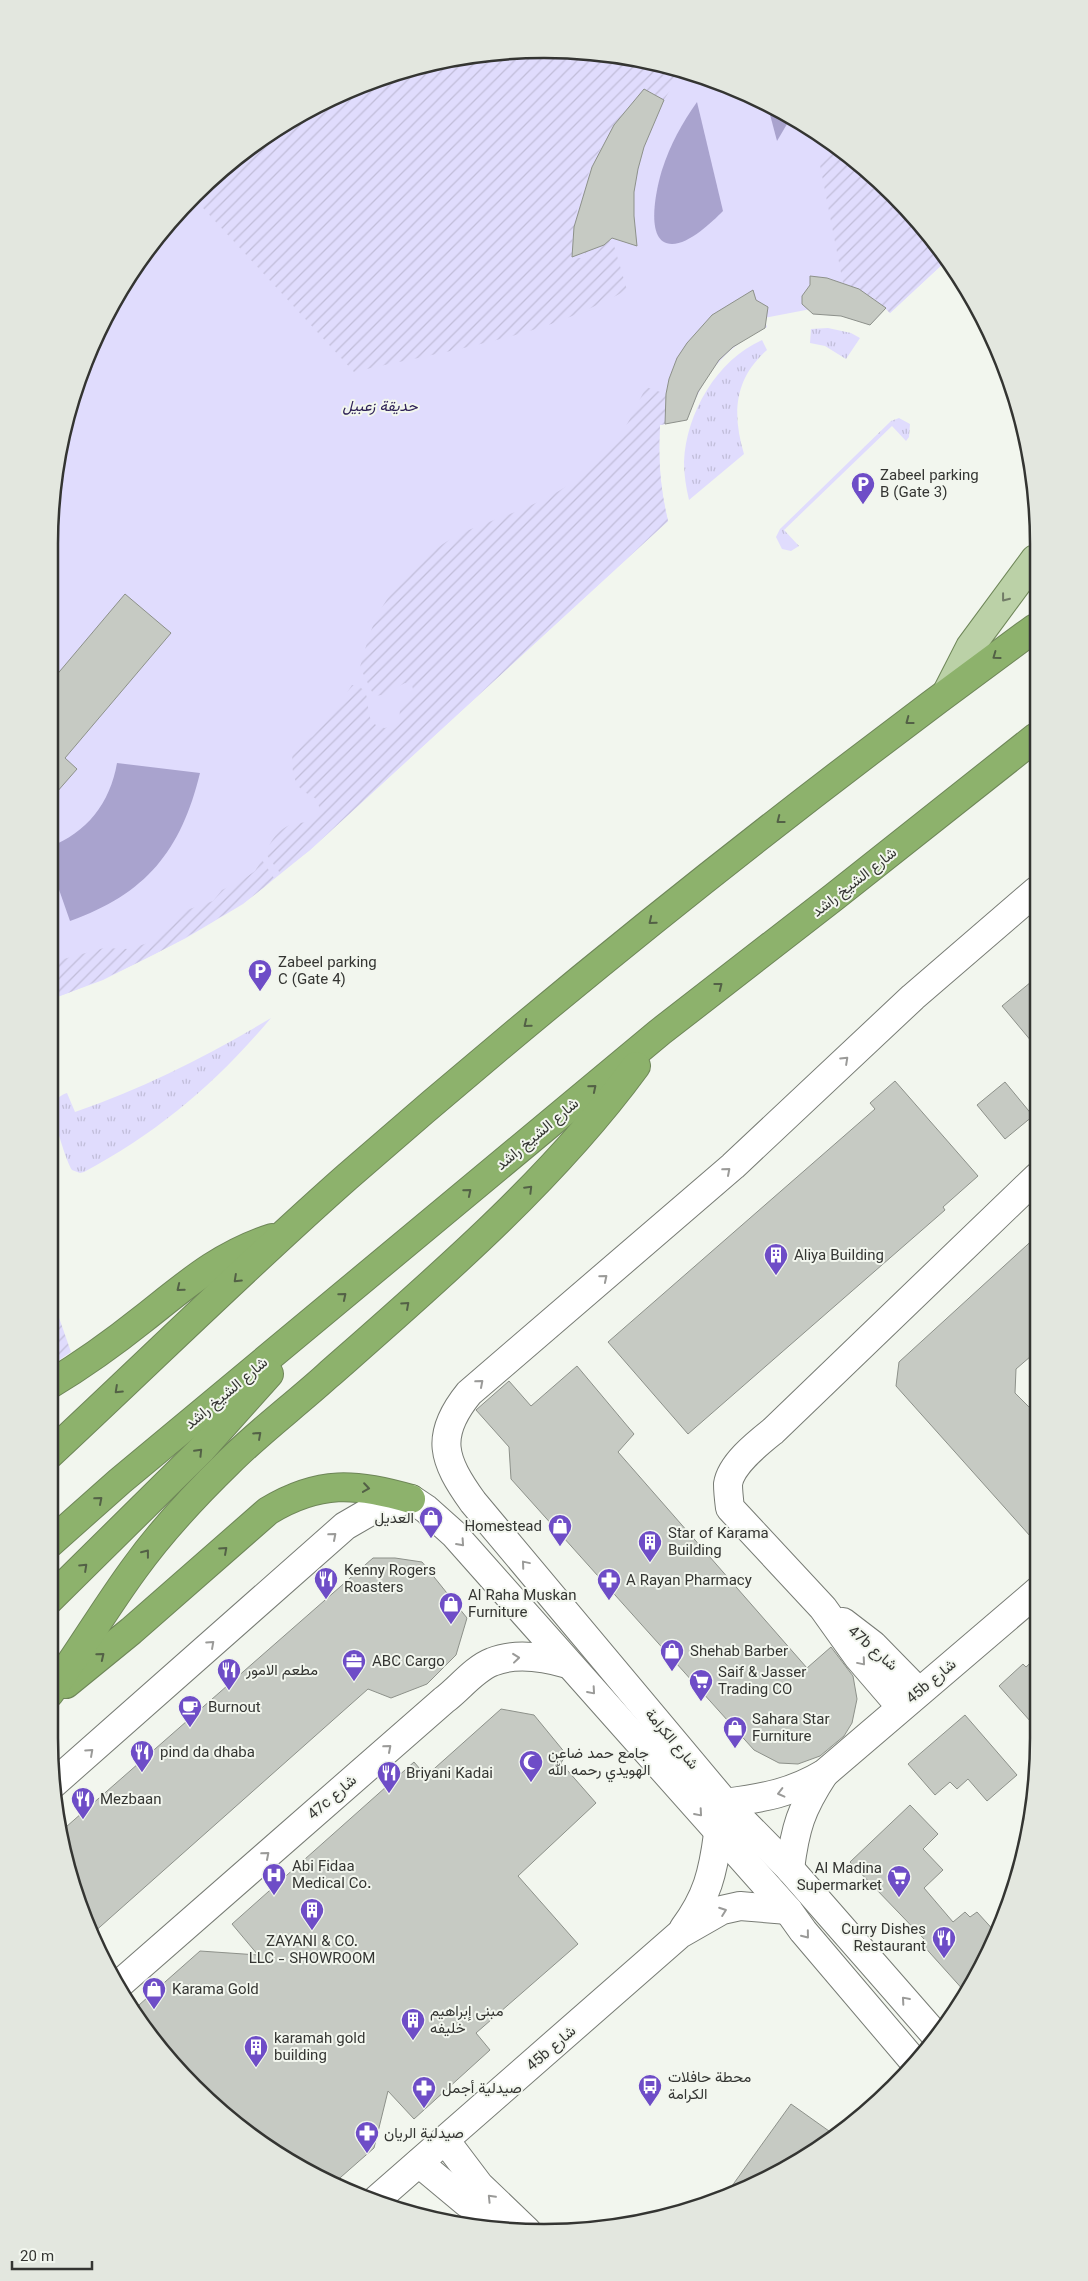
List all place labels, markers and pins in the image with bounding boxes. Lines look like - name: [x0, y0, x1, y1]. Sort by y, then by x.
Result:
- place label: Zabeel parking B (Gate 3): [880, 465, 979, 505]
- parking icon: Zabeel parking B (Gate 3): [850, 471, 876, 505]
- place label: Zabeel parking C (Gate 4): [278, 952, 377, 992]
- parking icon: Zabeel parking C (Gate 4): [247, 958, 273, 992]
- building icon: Aliya Building: [763, 1242, 789, 1276]
- place label: Aliya Building: [794, 1245, 884, 1268]
- shop icon: العديل: [418, 1505, 444, 1539]
- place label: العديل: [374, 1508, 414, 1531]
- shop icon: Homestead: [547, 1513, 573, 1547]
- place label: Homestead: [464, 1516, 542, 1539]
- place label: Star of Karama Building: [668, 1523, 769, 1563]
- building icon: Star of Karama Building: [637, 1529, 663, 1563]
- place label: Kenny Rogers Roasters: [344, 1560, 436, 1600]
- restaurant icon: Kenny Rogers Roasters: [313, 1566, 339, 1600]
- pharmacy icon: A Rayan Pharmacy: [596, 1567, 622, 1601]
- place label: A Rayan Pharmacy: [626, 1570, 752, 1593]
- place label: Al Raha Muskan Furniture: [468, 1585, 576, 1625]
- shop icon: Al Raha Muskan Furniture: [438, 1591, 464, 1625]
- shop icon: Shehab Barber: [659, 1638, 685, 1672]
- place label: Shehab Barber: [690, 1641, 788, 1664]
- office icon: ABC Cargo: [341, 1648, 367, 1682]
- place label: ABC Cargo: [372, 1651, 445, 1674]
- restaurant icon: مطعم الامور: [216, 1657, 242, 1691]
- place label: مطعم الامور: [245, 1660, 318, 1683]
- place label: Saif & Jasser Trading CO: [718, 1662, 806, 1702]
- supermarket icon: Saif & Jasser Trading CO: [688, 1668, 714, 1702]
- cafe icon: Burnout: [177, 1694, 203, 1728]
- place label: Burnout: [208, 1697, 261, 1720]
- place label: Sahara Star Furniture: [752, 1709, 830, 1749]
- shop icon: Sahara Star Furniture: [722, 1715, 748, 1749]
- restaurant icon: pind da dhaba: [129, 1739, 155, 1773]
- place label: pind da dhaba: [160, 1742, 255, 1765]
- place label: جامع حمد ضاعن الهويدي رحمه الله: [548, 1743, 651, 1783]
- mosque icon: جامع حمد ضاعن الهويدي رحمه الله: [518, 1749, 544, 1783]
- restaurant icon: Briyani Kadai: [376, 1760, 402, 1794]
- place label: Briyani Kadai: [406, 1763, 493, 1786]
- restaurant icon: Mezbaan: [70, 1786, 96, 1820]
- place label: Mezbaan: [100, 1789, 162, 1812]
- place label: Abi Fidaa Medical Co.: [292, 1856, 371, 1896]
- place label: Al Madina Supermarket: [797, 1858, 882, 1898]
- hospital icon: Abi Fidaa Medical Co.: [261, 1862, 287, 1896]
- supermarket icon: Al Madina Supermarket: [886, 1864, 912, 1898]
- building icon: ZAYANI & CO. LLC - SHOWROOM: [299, 1897, 325, 1931]
- place label: Curry Dishes Restaurant: [841, 1919, 926, 1959]
- restaurant icon: Curry Dishes Restaurant: [931, 1925, 957, 1959]
- place label: ZAYANI & CO. LLC - SHOWROOM: [249, 1931, 375, 1971]
- shop icon: Karama Gold: [141, 1976, 167, 2010]
- place label: Karama Gold: [172, 1979, 259, 2002]
- place label: مبنى إبراهيم خليفه: [430, 2001, 504, 2041]
- building icon: مبنى إبراهيم خليفه: [400, 2007, 426, 2041]
- place label: karamah gold building: [274, 2028, 365, 2068]
- building icon: karamah gold building: [243, 2034, 269, 2068]
- place label: محطة حافلات الكرامة: [668, 2067, 751, 2107]
- bus stop icon: محطة حافلات الكرامة: [637, 2073, 663, 2107]
- pharmacy icon: صيدلية أجمل: [411, 2075, 437, 2109]
- place label: صيدلية أجمل: [442, 2078, 522, 2101]
- pharmacy icon: صيدلية الريان: [354, 2120, 380, 2154]
- place label: صيدلية الريان: [384, 2123, 464, 2146]

